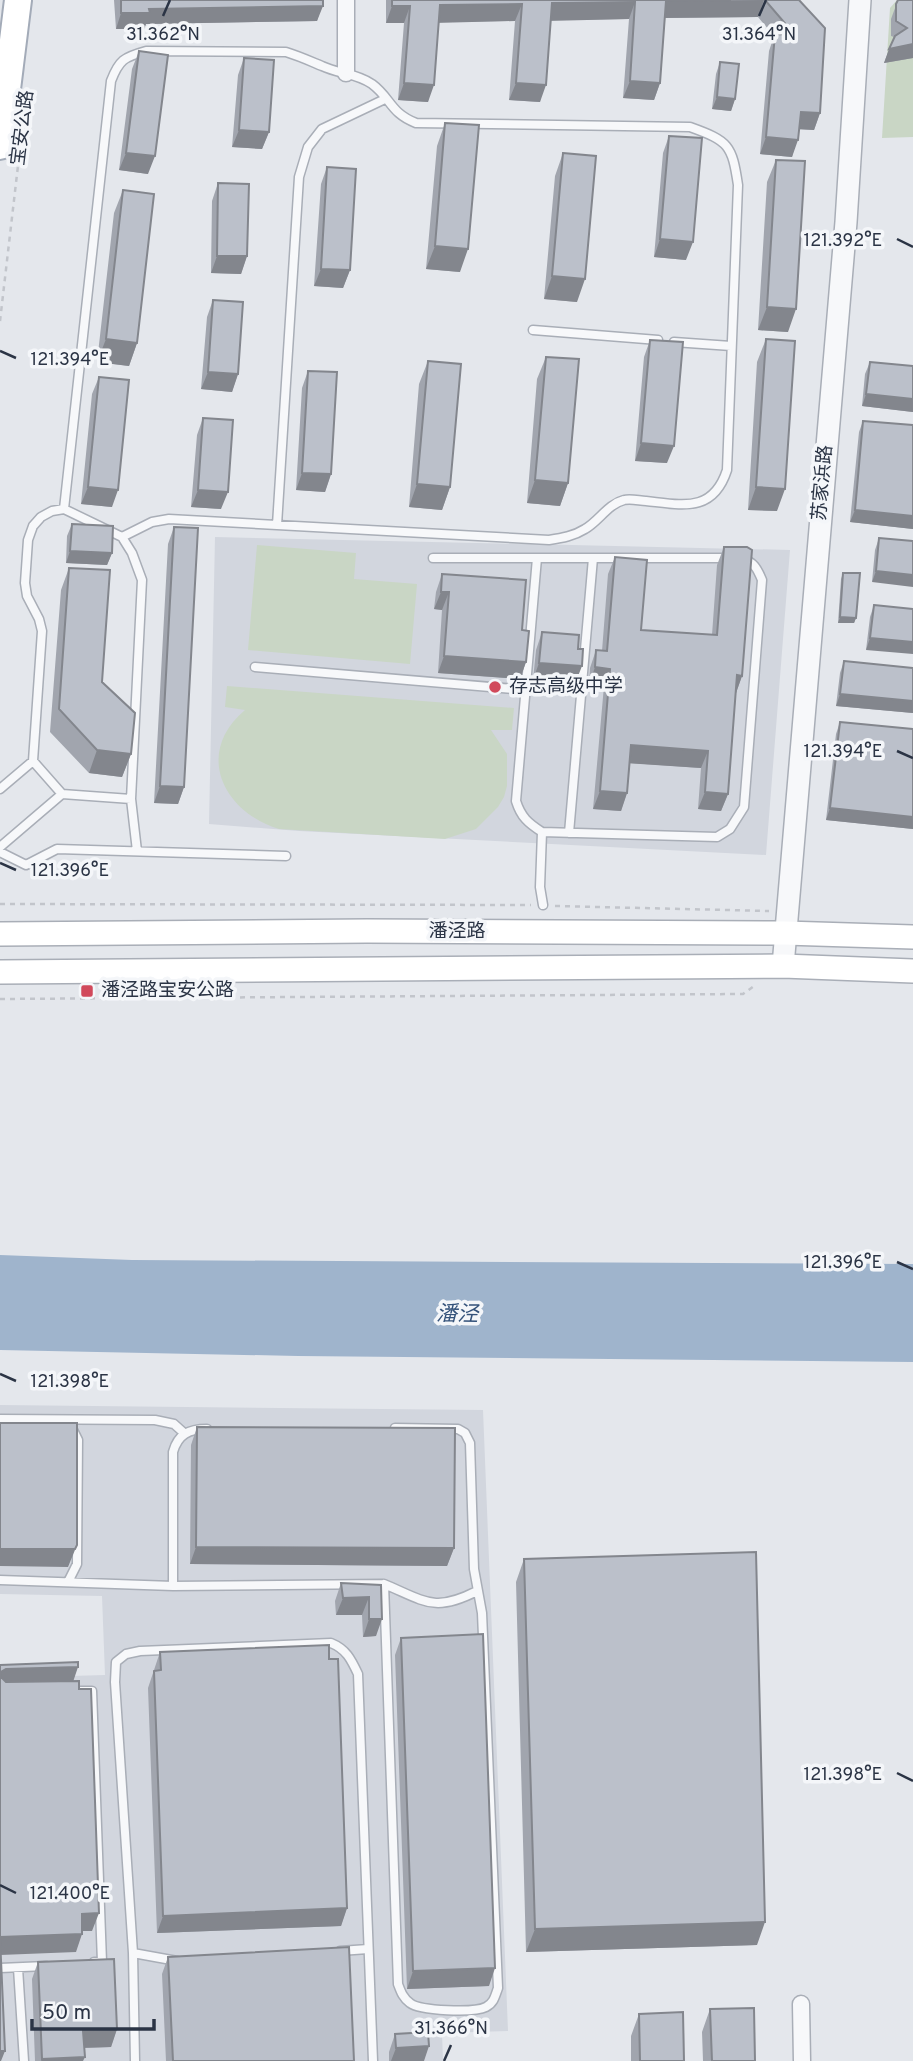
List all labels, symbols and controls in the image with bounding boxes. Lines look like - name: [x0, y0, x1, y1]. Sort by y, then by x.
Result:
- text: 31.362°N: [126, 24, 200, 47]
- text: 31.364°N: [722, 24, 796, 47]
- street label: 宝安公路: [6, 89, 40, 167]
- text: 121.392°E: [804, 230, 882, 253]
- text: 121.394°E: [31, 349, 109, 372]
- street label: 苏家浜路: [808, 444, 838, 522]
- place label: 存志高级中学: [509, 675, 623, 699]
- marker: 存志高级中学: [487, 679, 503, 695]
- text: 121.394°E: [804, 741, 882, 764]
- text: 121.396°E: [31, 860, 109, 883]
- street label: 潘泾路: [428, 920, 486, 944]
- place label: 潘泾路宝安公路: [101, 979, 234, 1003]
- marker: 潘泾路宝安公路: [79, 983, 95, 999]
- text: 121.396°E: [804, 1252, 882, 1275]
- water label: 潘泾: [436, 1301, 480, 1329]
- text: 121.398°E: [31, 1371, 109, 1394]
- text: 121.398°E: [804, 1764, 882, 1787]
- text: 121.400°E: [30, 1883, 110, 1906]
- scale bar: [32, 1988, 154, 2032]
- text: 50 m: [42, 2000, 91, 2027]
- text: 31.366°N: [414, 2018, 488, 2041]

